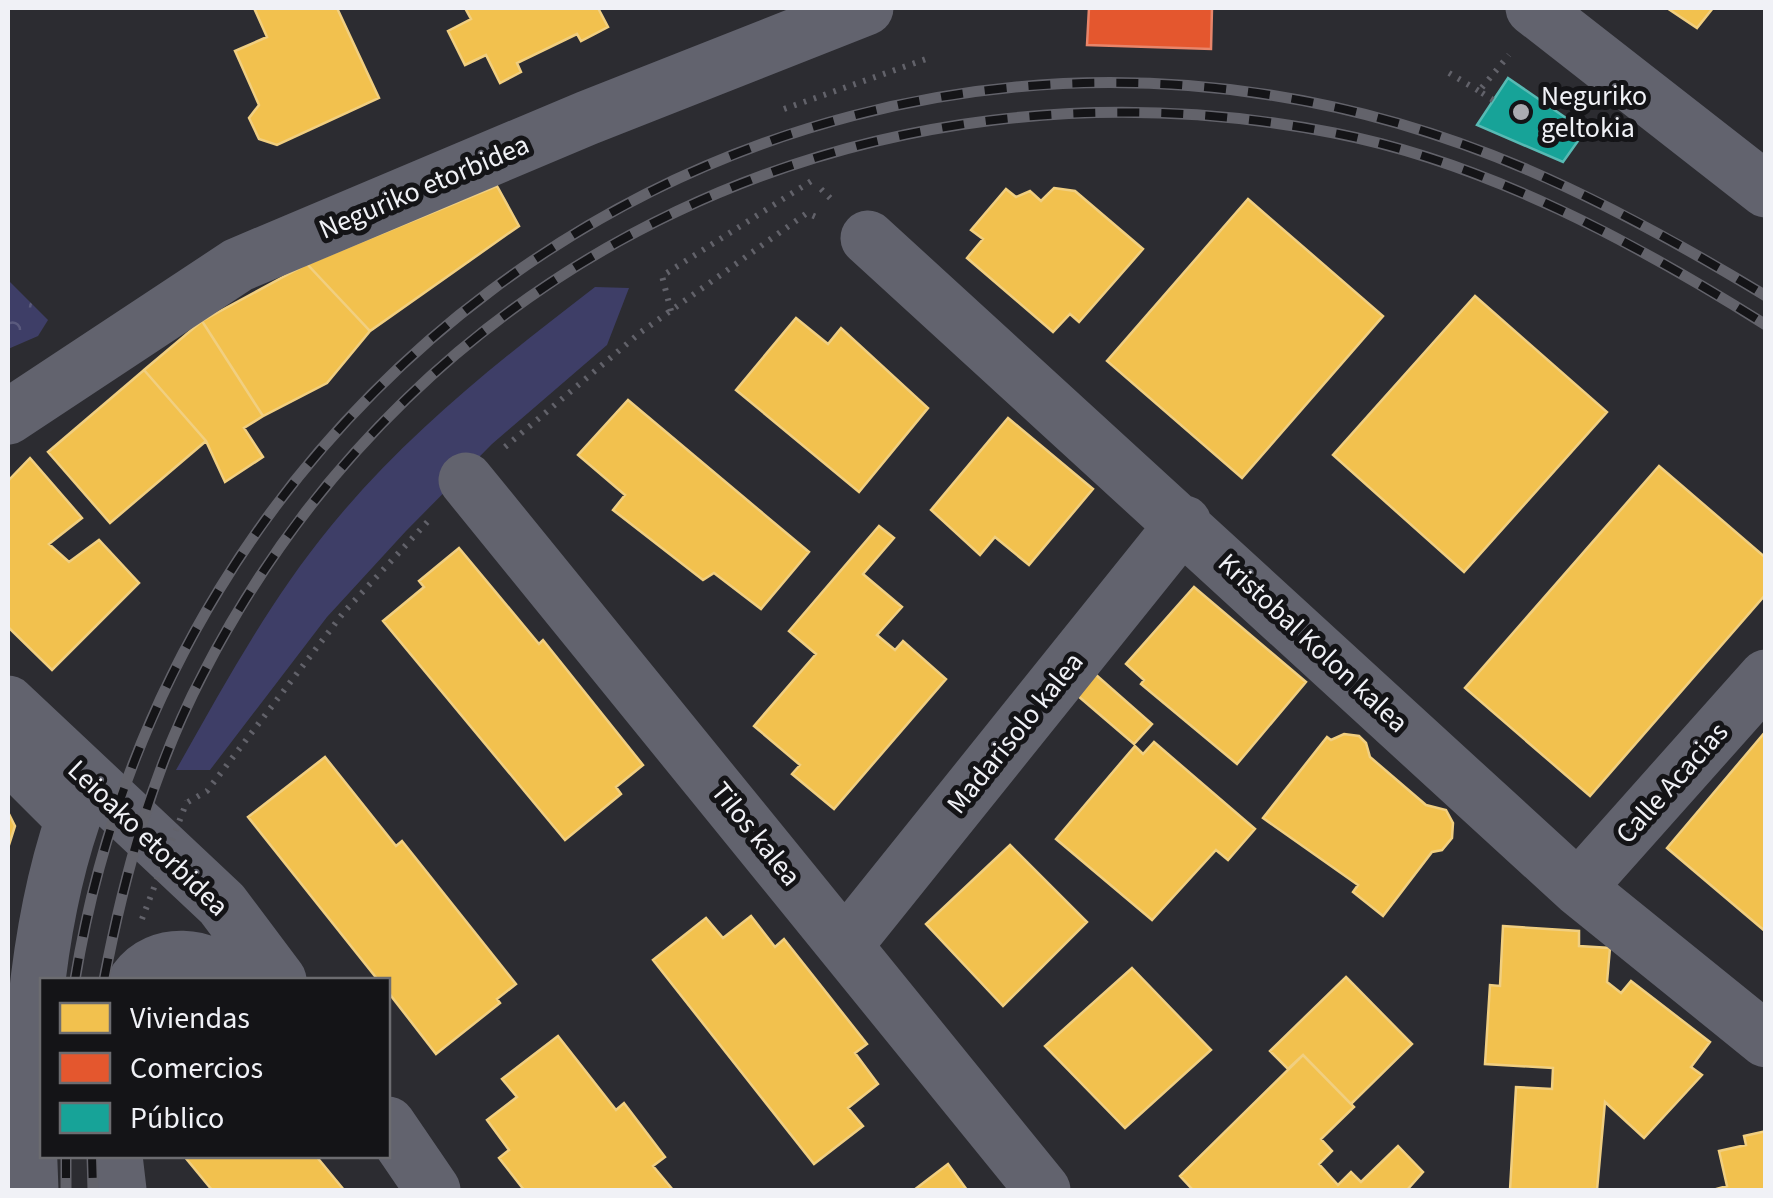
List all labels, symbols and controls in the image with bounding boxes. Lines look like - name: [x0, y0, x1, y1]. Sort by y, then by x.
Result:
- place label: Neguriko geltokia: [1541, 76, 1647, 148]
- marker: Neguriko geltokia: [1510, 101, 1532, 123]
- street label: Neguriko etorbidea: [313, 125, 535, 249]
- street label: Kristobal Kolon kalea: [1209, 544, 1417, 742]
- street label: Madarisolo kalea: [937, 643, 1093, 823]
- street label: Calle Acacias: [1607, 713, 1737, 853]
- street label: Leioako etorbidea: [59, 751, 237, 925]
- street label: Tilos kalea: [701, 773, 811, 895]
- legend: [40, 978, 390, 1158]
- text: Viviendas: [130, 997, 250, 1040]
- text: Comercios: [130, 1047, 263, 1090]
- text: Público: [130, 1097, 224, 1140]

